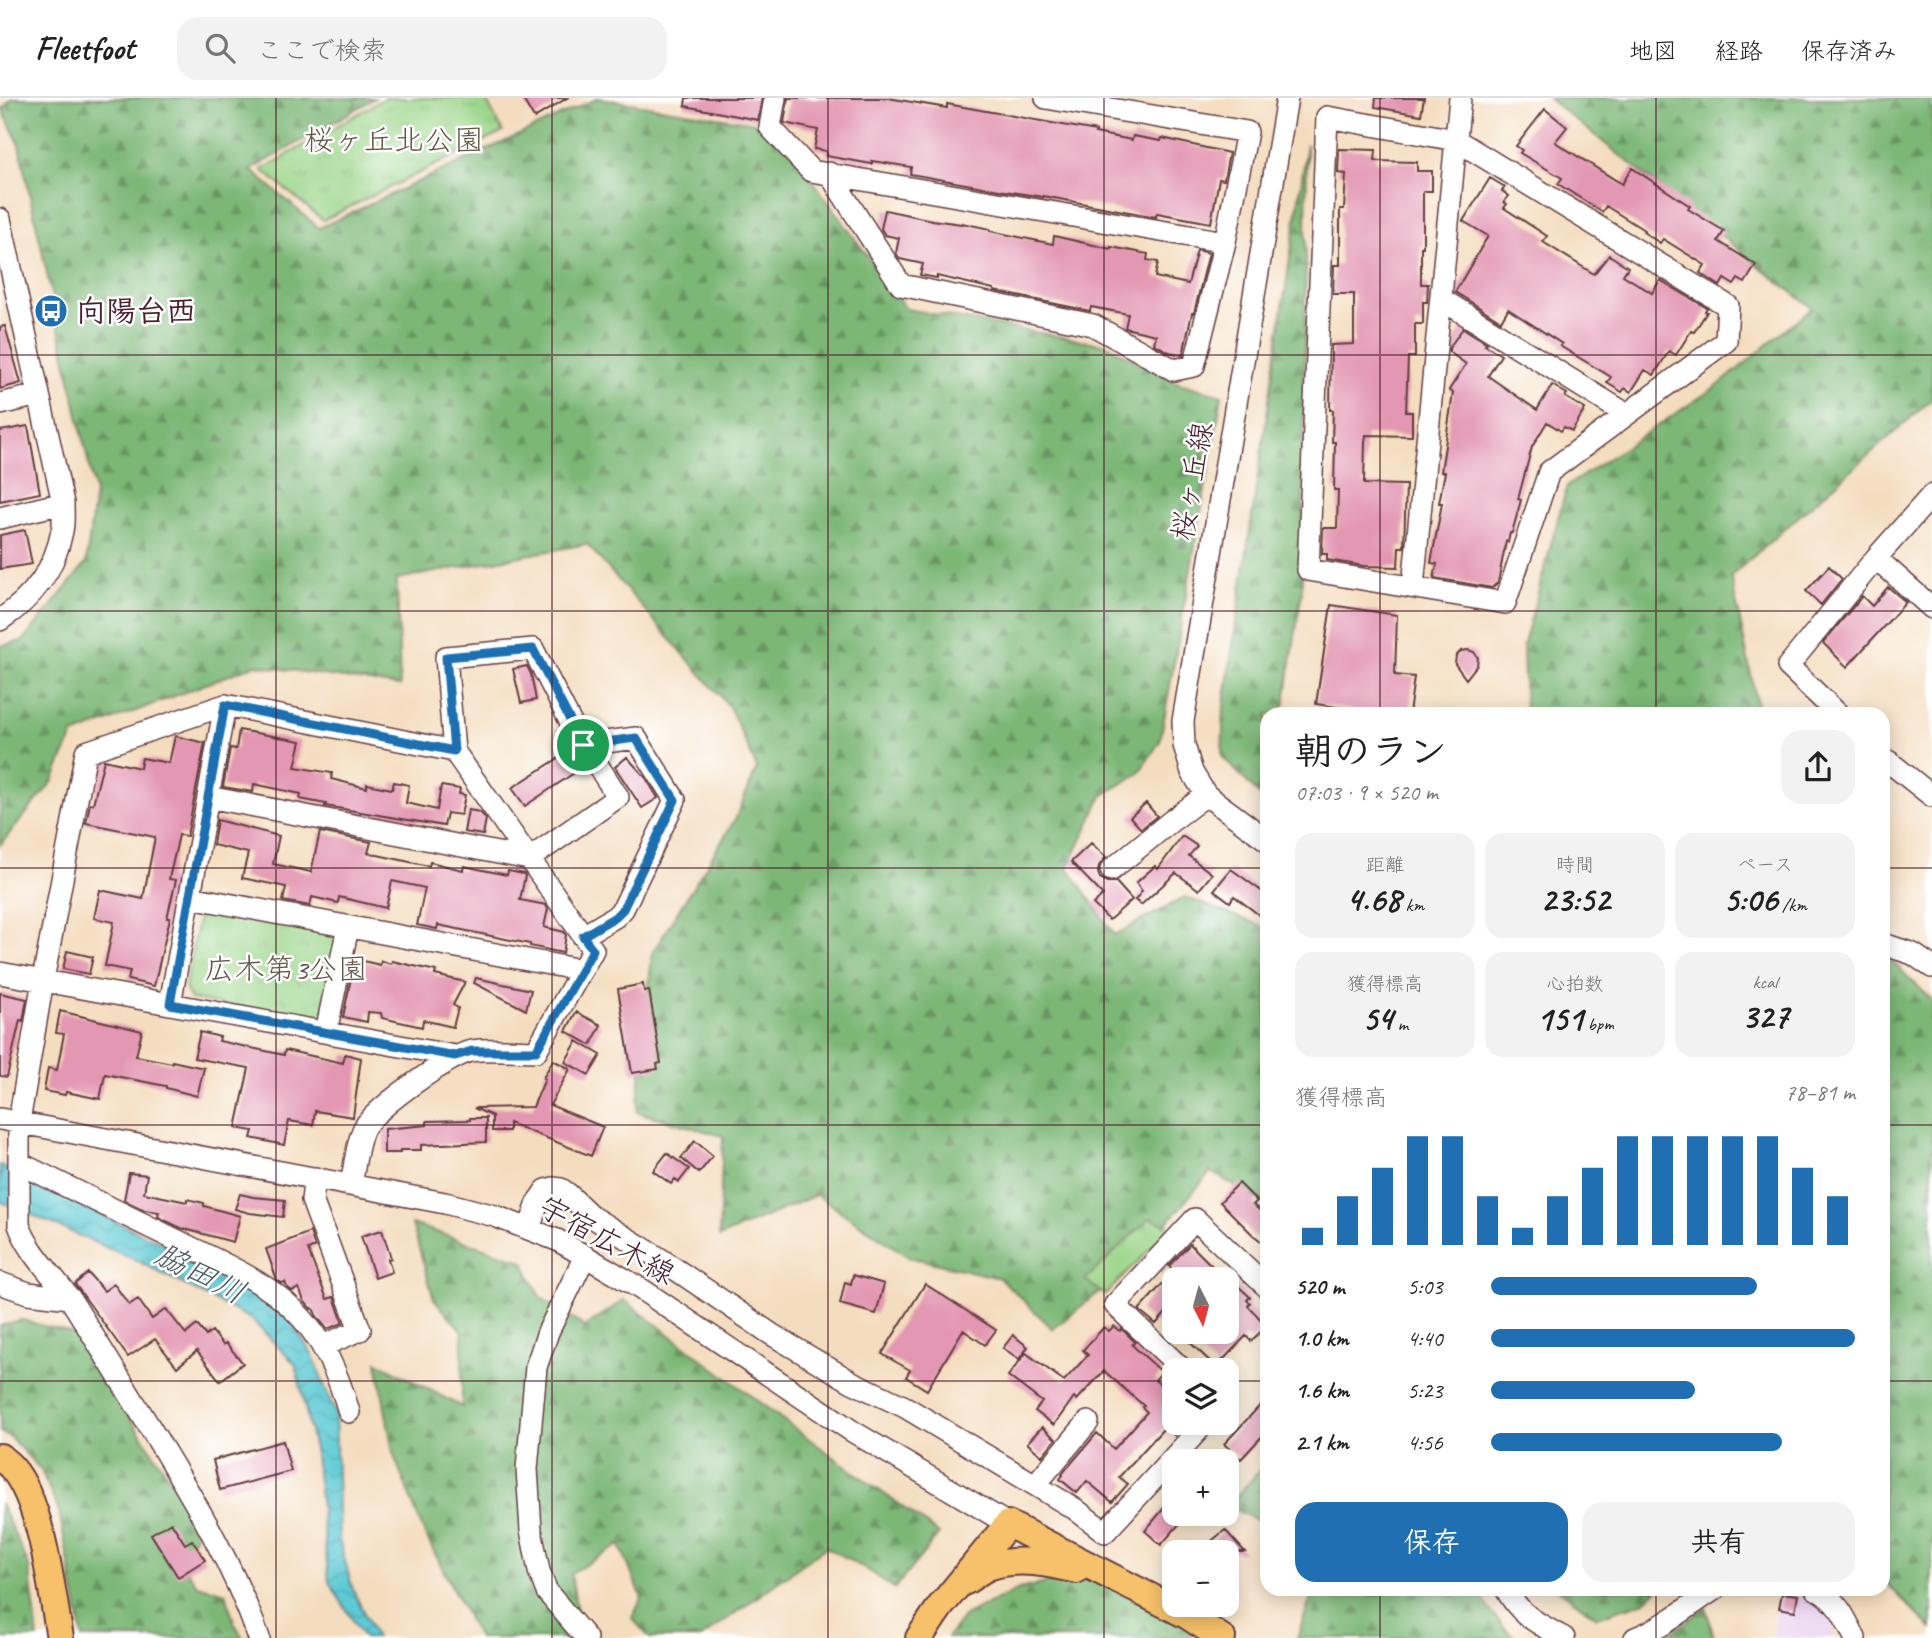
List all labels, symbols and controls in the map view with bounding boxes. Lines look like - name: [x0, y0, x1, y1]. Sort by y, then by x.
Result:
- search box: [177, 17, 667, 80]
- text: Fleetfoot: [35, 27, 135, 69]
- icon: search: [201, 29, 239, 67]
- text: ここで検索: [257, 34, 387, 67]
- text: 地図: [1629, 36, 1677, 66]
- text: 経路: [1715, 36, 1763, 66]
- text: 保存済み: [1801, 36, 1897, 66]
- park label: 桜ヶ丘北公園: [304, 121, 484, 159]
- bus stop icon: 向陽台西: [32, 292, 70, 330]
- place label: 向陽台西: [76, 292, 196, 330]
- street label: 桜ヶ丘線: [1163, 419, 1221, 543]
- pin: [553, 715, 613, 775]
- icon: arrive: [564, 726, 602, 764]
- text: 朝のラン: [1295, 728, 1447, 775]
- button: share: [1781, 730, 1855, 804]
- text: 07:03 · 9 × 520 m: [1295, 778, 1438, 807]
- text: 距離: [1366, 853, 1404, 877]
- text: 時間: [1556, 853, 1594, 877]
- text: ペース: [1737, 853, 1793, 877]
- text: 4.68: [1346, 877, 1401, 922]
- text: 23:52: [1540, 877, 1610, 922]
- text: 5:06: [1723, 877, 1777, 922]
- text: km: [1401, 893, 1424, 917]
- text: /km: [1777, 893, 1807, 917]
- park label: 広木第3公園: [204, 950, 368, 988]
- text: kcal: [1752, 970, 1778, 994]
- text: 獲得標高: [1347, 972, 1423, 996]
- text: 心拍数: [1546, 972, 1604, 996]
- text: 327: [1741, 994, 1789, 1039]
- text: 54: [1362, 996, 1393, 1041]
- text: 151: [1536, 996, 1583, 1041]
- text: m: [1393, 1012, 1408, 1036]
- text: bpm: [1583, 1012, 1614, 1036]
- text: 78–81 m: [1785, 1078, 1855, 1107]
- text: 獲得標高: [1295, 1083, 1387, 1112]
- street label: 宇宿広木線: [532, 1187, 682, 1293]
- water label: 脇田川: [149, 1233, 253, 1314]
- north arrow: [1162, 1267, 1239, 1344]
- map controls: [1162, 1267, 1239, 1617]
- text: 520 m: [1295, 1272, 1344, 1301]
- text: 5:03: [1407, 1272, 1443, 1301]
- text: 1.0 km: [1295, 1324, 1349, 1353]
- text: 4:40: [1407, 1324, 1443, 1353]
- button: layers: [1162, 1358, 1239, 1435]
- text: 1.6 km: [1295, 1376, 1349, 1405]
- text: 5:23: [1407, 1376, 1443, 1405]
- text: 2.1 km: [1295, 1428, 1349, 1457]
- text: 4:56: [1407, 1428, 1443, 1457]
- button: +: [1162, 1449, 1239, 1526]
- button: 保存: [1295, 1502, 1568, 1582]
- button: 共有: [1582, 1502, 1855, 1582]
- button: −: [1162, 1540, 1239, 1617]

